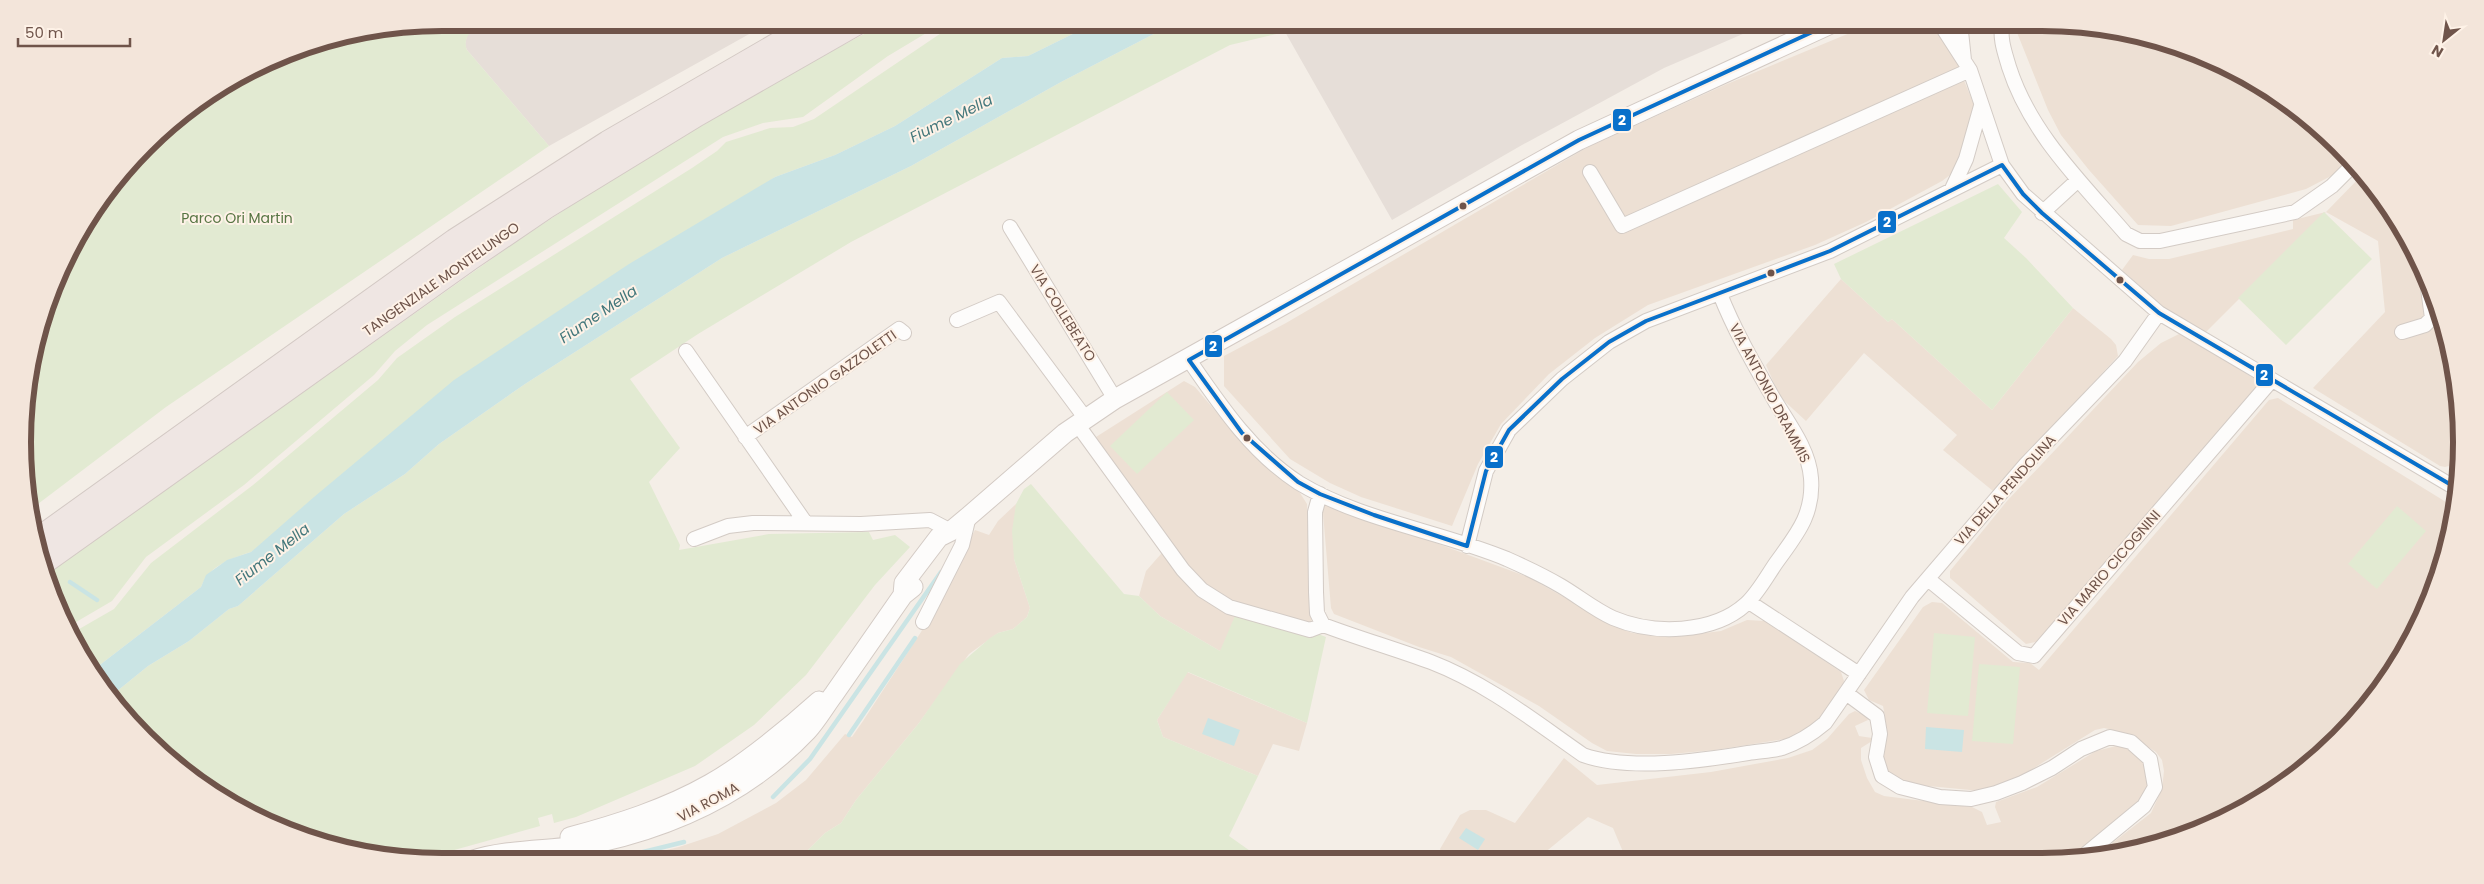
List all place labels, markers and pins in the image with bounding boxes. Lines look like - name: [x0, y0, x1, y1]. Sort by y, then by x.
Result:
- unlabelled marker: [1458, 201, 1468, 211]
- unlabelled marker: [1766, 268, 1776, 278]
- unlabelled marker: [2115, 275, 2125, 285]
- unlabelled marker: [1242, 433, 1252, 443]

